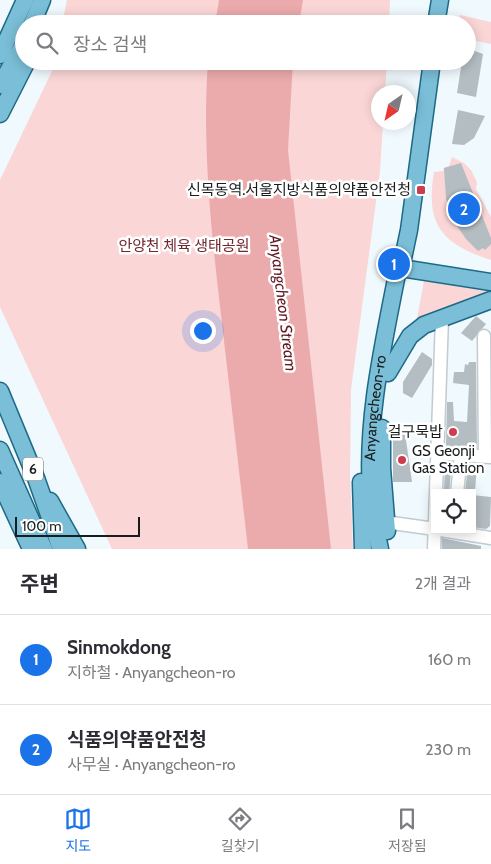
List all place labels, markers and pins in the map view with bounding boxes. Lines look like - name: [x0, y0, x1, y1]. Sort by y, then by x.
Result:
- place label: 신목동역.서울지방식품의약품안전청: [187, 181, 411, 199]
- marker: 신목동역.서울지방식품의약품안전청: [415, 184, 427, 196]
- pin: 2: [448, 190, 480, 228]
- pin: 1: [378, 245, 410, 283]
- place label: 걸구묵밥: [388, 423, 443, 441]
- marker: 걸구묵밥: [447, 426, 459, 438]
- place label: GS Geonji Gas Station: [412, 442, 484, 477]
- marker: GS Geonji Gas Station: [396, 454, 408, 466]

